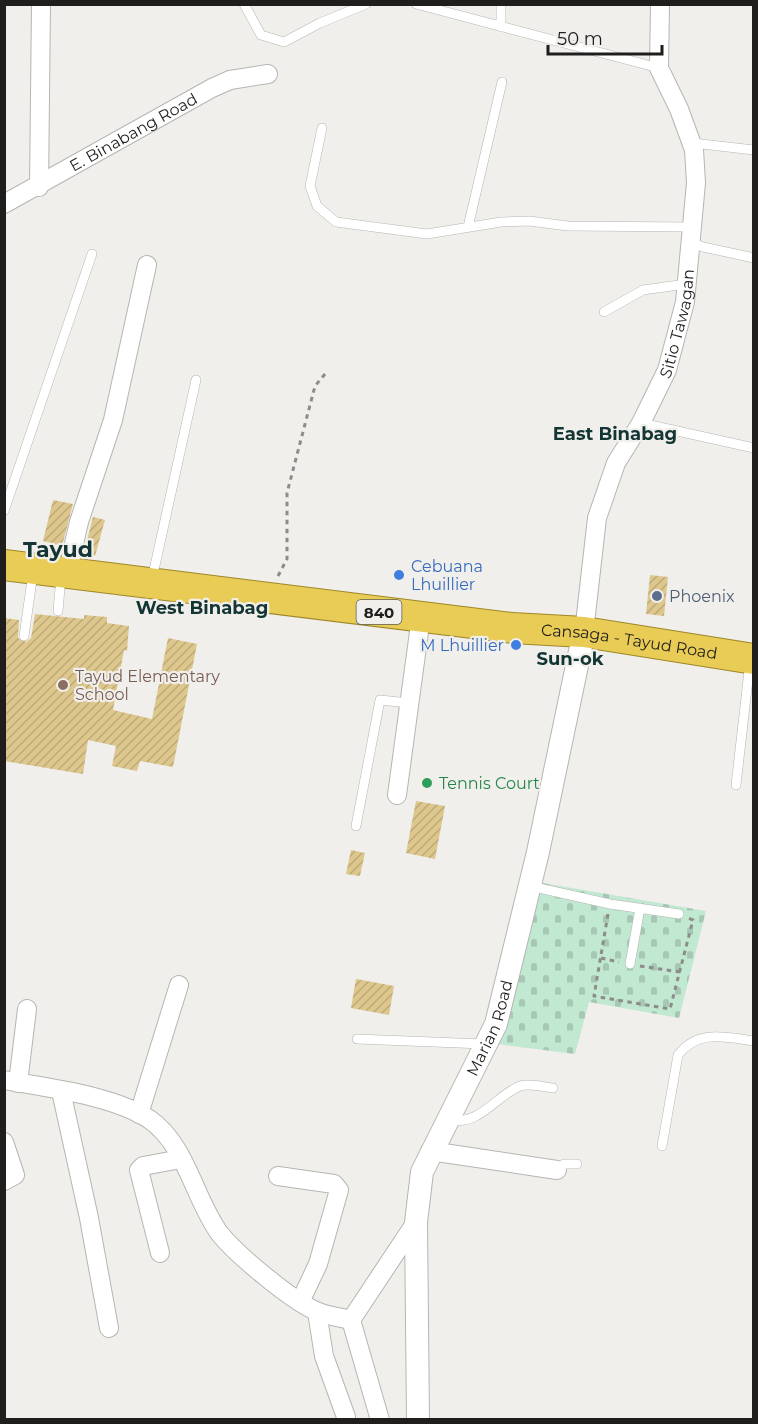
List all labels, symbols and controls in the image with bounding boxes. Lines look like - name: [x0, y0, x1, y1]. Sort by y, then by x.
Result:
- scale bar: [548, 18, 662, 56]
- text: 50 m: [557, 28, 603, 50]
- street label: E. Binabang Road: [66, 89, 200, 175]
- street label: Sitio Tawagan: [655, 268, 698, 381]
- district label: East Binabag: [553, 423, 677, 445]
- district label: Tayud: [23, 536, 93, 563]
- place label: Cebuana Lhuillier: [411, 557, 483, 594]
- marker: Cebuana Lhuillier: [392, 568, 406, 582]
- place label: Phoenix: [669, 587, 735, 606]
- marker: Phoenix: [650, 589, 664, 603]
- district label: West Binabag: [136, 597, 268, 619]
- road number: 840: [356, 600, 401, 624]
- street label: Cansaga - Tayud Road: [541, 620, 719, 663]
- place label: M Lhuillier: [420, 636, 504, 655]
- marker: M Lhuillier: [509, 638, 523, 652]
- district label: Sun-ok: [537, 648, 604, 670]
- place label: Tayud Elementary School: [75, 667, 220, 704]
- marker: Tayud Elementary School: [56, 678, 70, 692]
- place label: Tennis Court: [439, 774, 540, 793]
- marker: Tennis Court: [420, 776, 434, 790]
- street label: Marian Road: [462, 978, 516, 1079]

